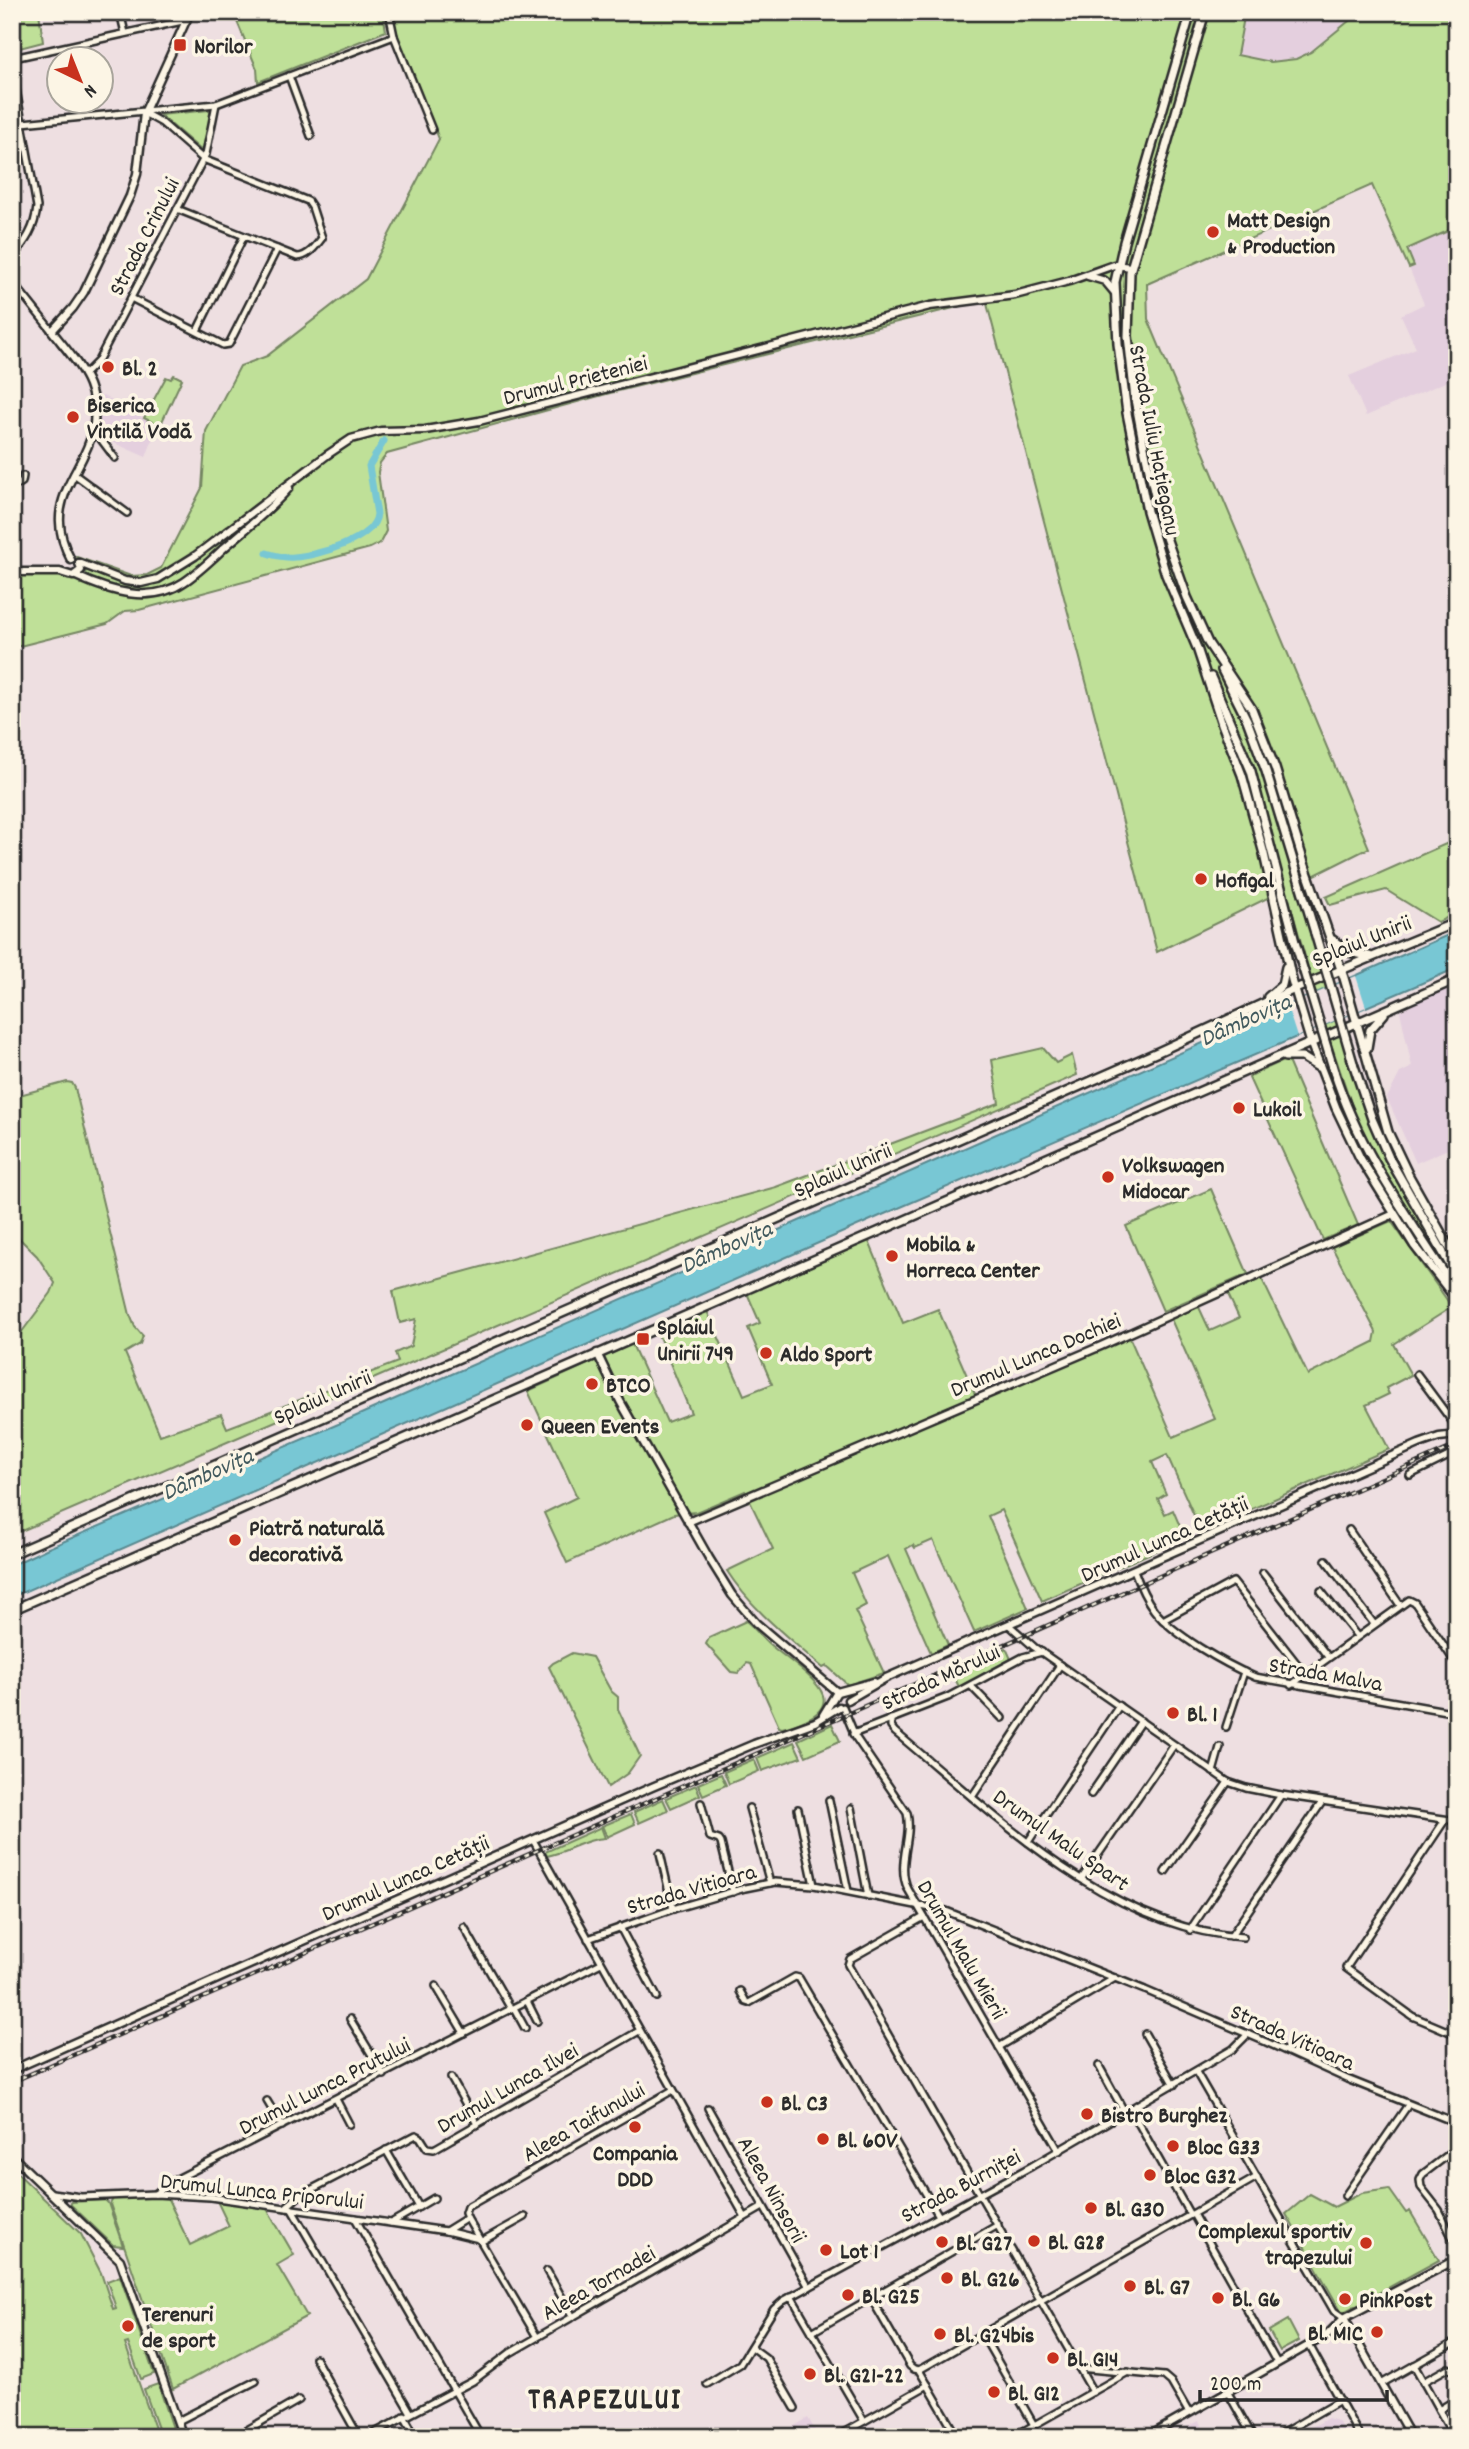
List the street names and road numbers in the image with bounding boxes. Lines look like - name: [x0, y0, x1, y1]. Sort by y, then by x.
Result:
- street label: Strada Crinului: [102, 173, 190, 303]
- street label: Strada Iuliu Hațieganu: [1118, 343, 1187, 539]
- street label: Drumul Prieteniei: [500, 349, 652, 416]
- street label: Splaiul Unirii: [1308, 908, 1417, 978]
- street label: Splaiul Unirii: [789, 1136, 898, 1209]
- street label: Drumul Lunca Dochiei: [946, 1306, 1127, 1408]
- street label: Splaiul Unirii: [269, 1363, 378, 1436]
- street label: Drumul Lunca Cetății: [1076, 1489, 1255, 1593]
- street label: Strada Mărului: [877, 1637, 1006, 1721]
- street label: Strada Malva: [1266, 1650, 1386, 1703]
- street label: Drumul Malu Spart: [985, 1782, 1135, 1901]
- street label: Drumul Lunca Cetății: [317, 1828, 496, 1932]
- street label: Strada Vitioara: [623, 1857, 762, 1926]
- street label: Drumul Malu Mierii: [907, 1875, 1013, 2027]
- street label: Strada Vitioara: [1224, 1997, 1360, 2082]
- street label: Drumul Lunca Prutului: [234, 2031, 417, 2146]
- street label: Drumul Lunca Ilvei: [432, 2036, 586, 2144]
- street label: Aleea Taifunului: [517, 2076, 652, 2172]
- street label: Aleea Ninsorii: [727, 2131, 813, 2250]
- street label: Strada Burniței: [896, 2143, 1028, 2234]
- street label: Drumul Lunca Priporului: [158, 2166, 365, 2221]
- street label: Aleea Tornadei: [537, 2239, 663, 2331]

